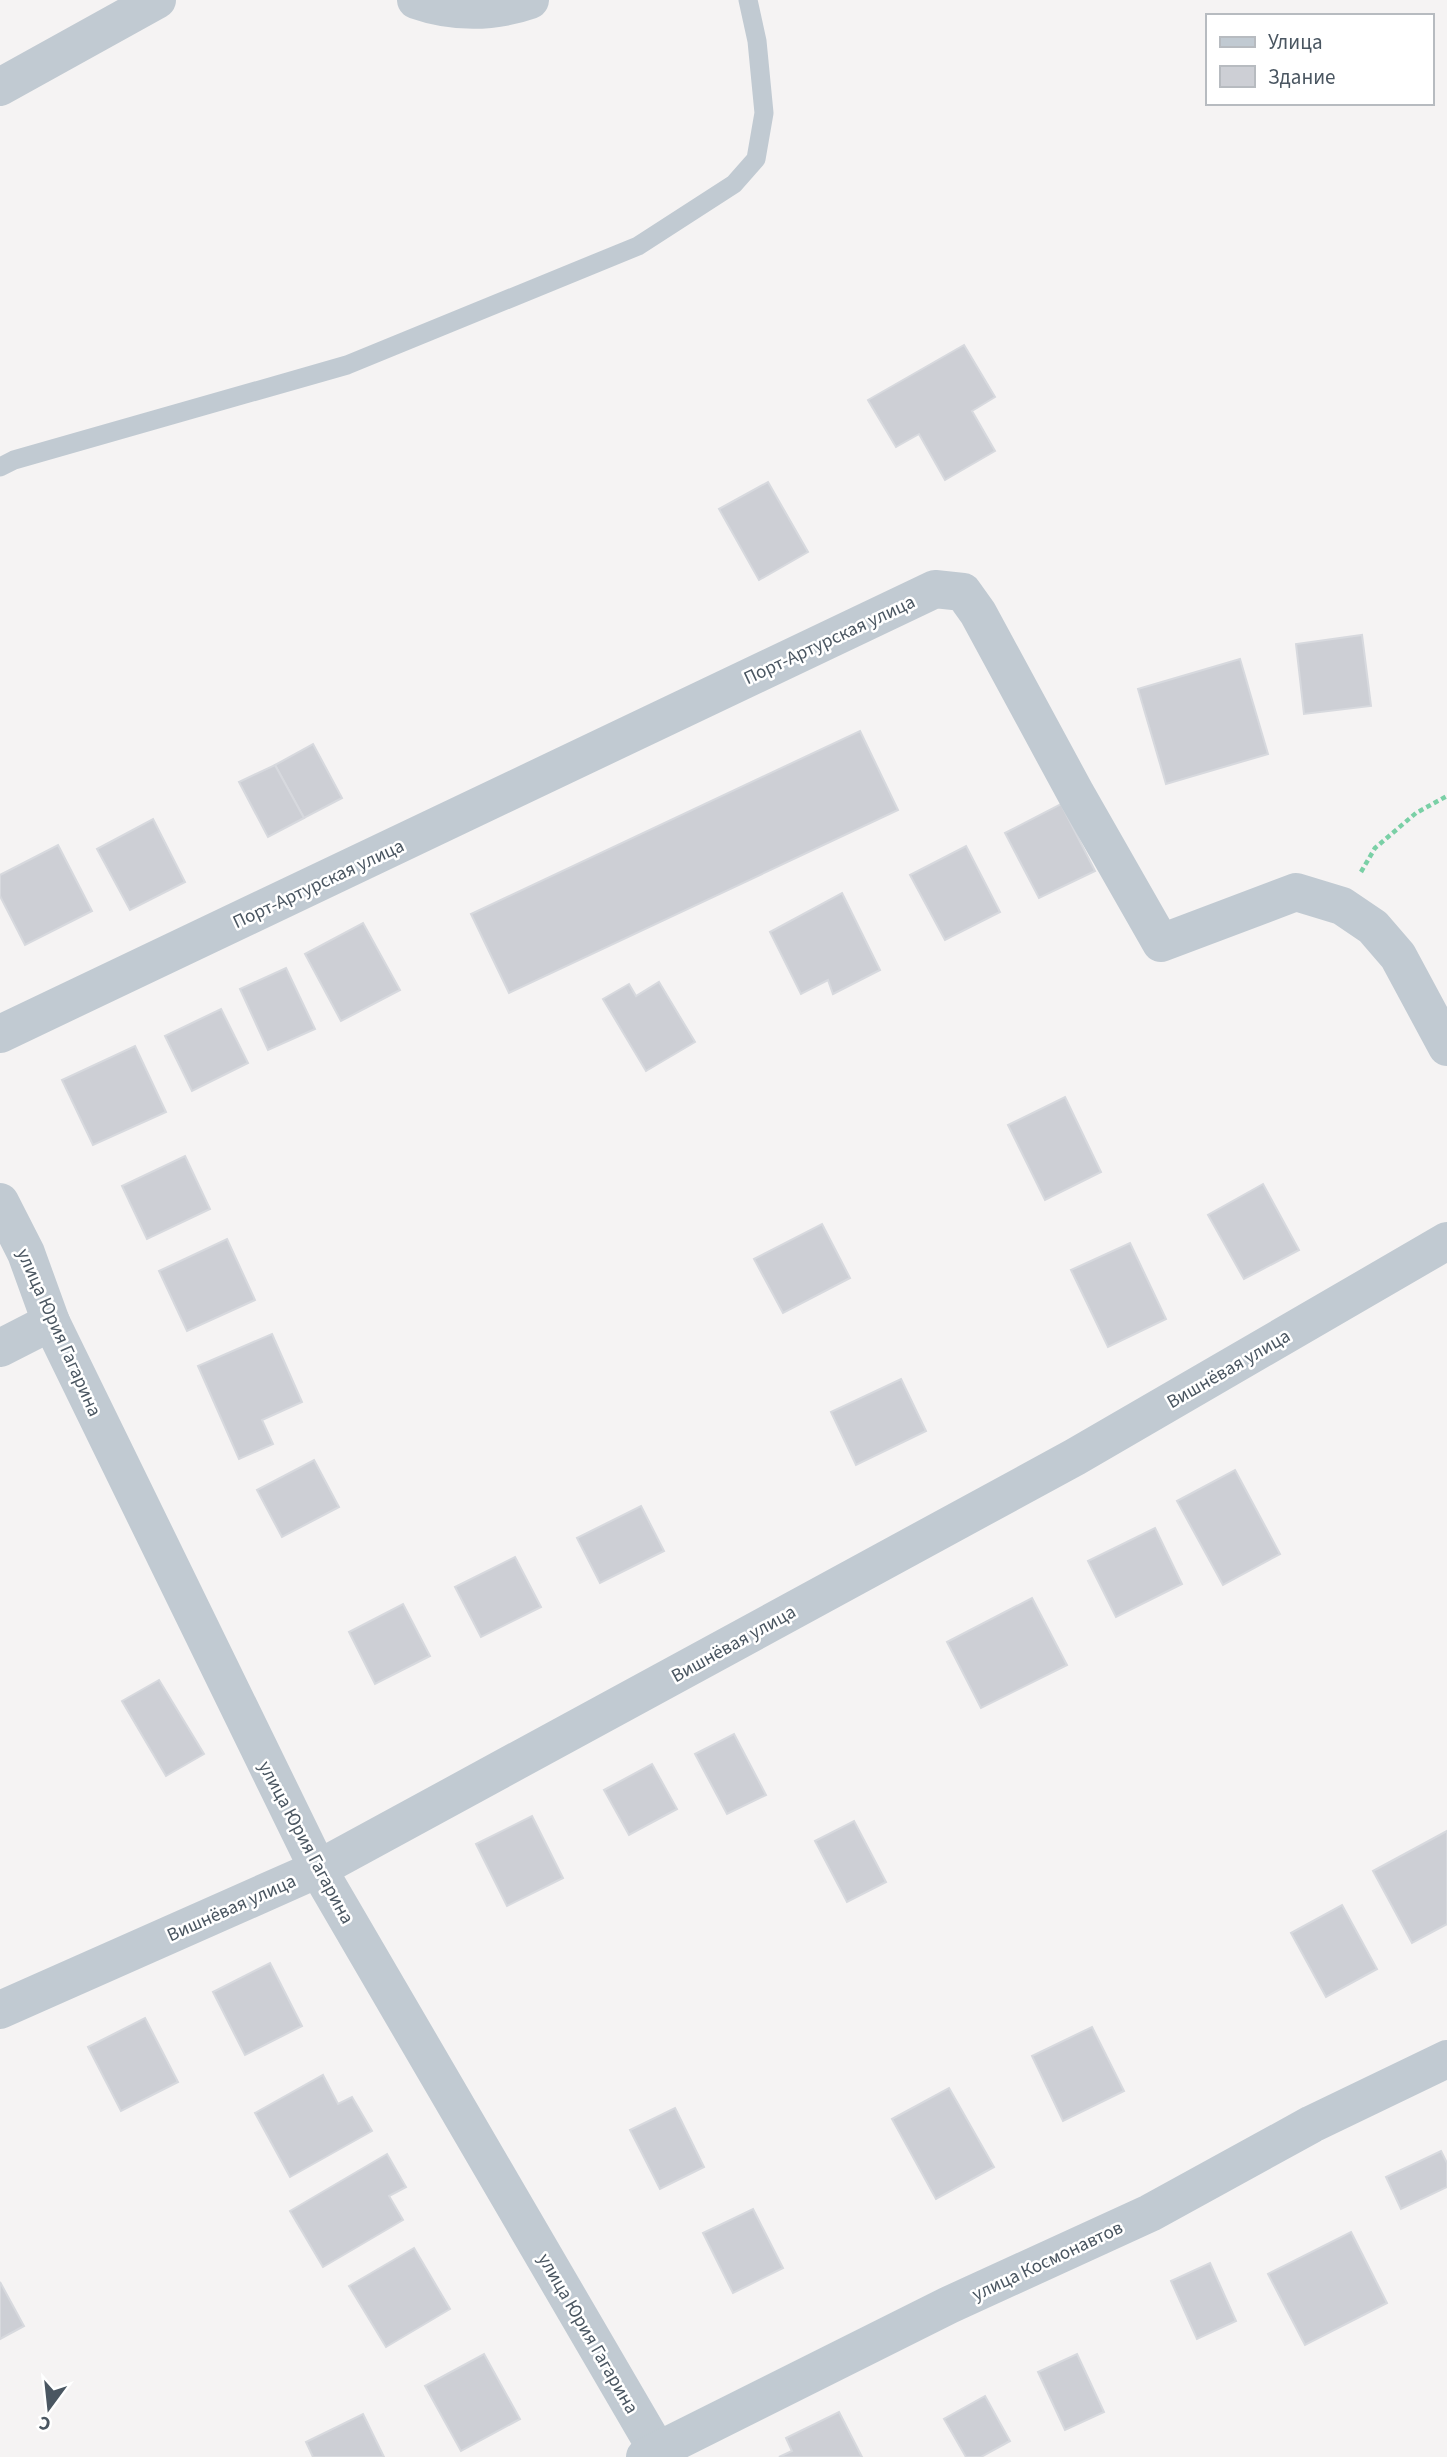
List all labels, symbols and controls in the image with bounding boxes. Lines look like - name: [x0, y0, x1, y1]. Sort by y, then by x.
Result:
- legend: [1206, 14, 1433, 105]
- text: Улица: [1268, 27, 1323, 57]
- text: Здание: [1268, 62, 1336, 92]
- street label: Порт-Артурская улица: [739, 589, 920, 692]
- street label: Порт-Артурская улица: [228, 833, 409, 936]
- street label: улица Юрия Гагарина: [9, 1244, 108, 1421]
- street label: Вишнёвая улица: [1162, 1323, 1296, 1416]
- street label: Вишнёвая улица: [666, 1599, 801, 1690]
- street label: улица Юрия Гагарина: [251, 1756, 360, 1929]
- street label: Вишнёвая улица: [163, 1868, 301, 1949]
- street label: улица Космонавтов: [968, 2215, 1127, 2308]
- street label: улица Юрия Гагарина: [531, 2249, 645, 2419]
- north arrow: [14, 2373, 84, 2443]
- text: С: [36, 2409, 54, 2437]

